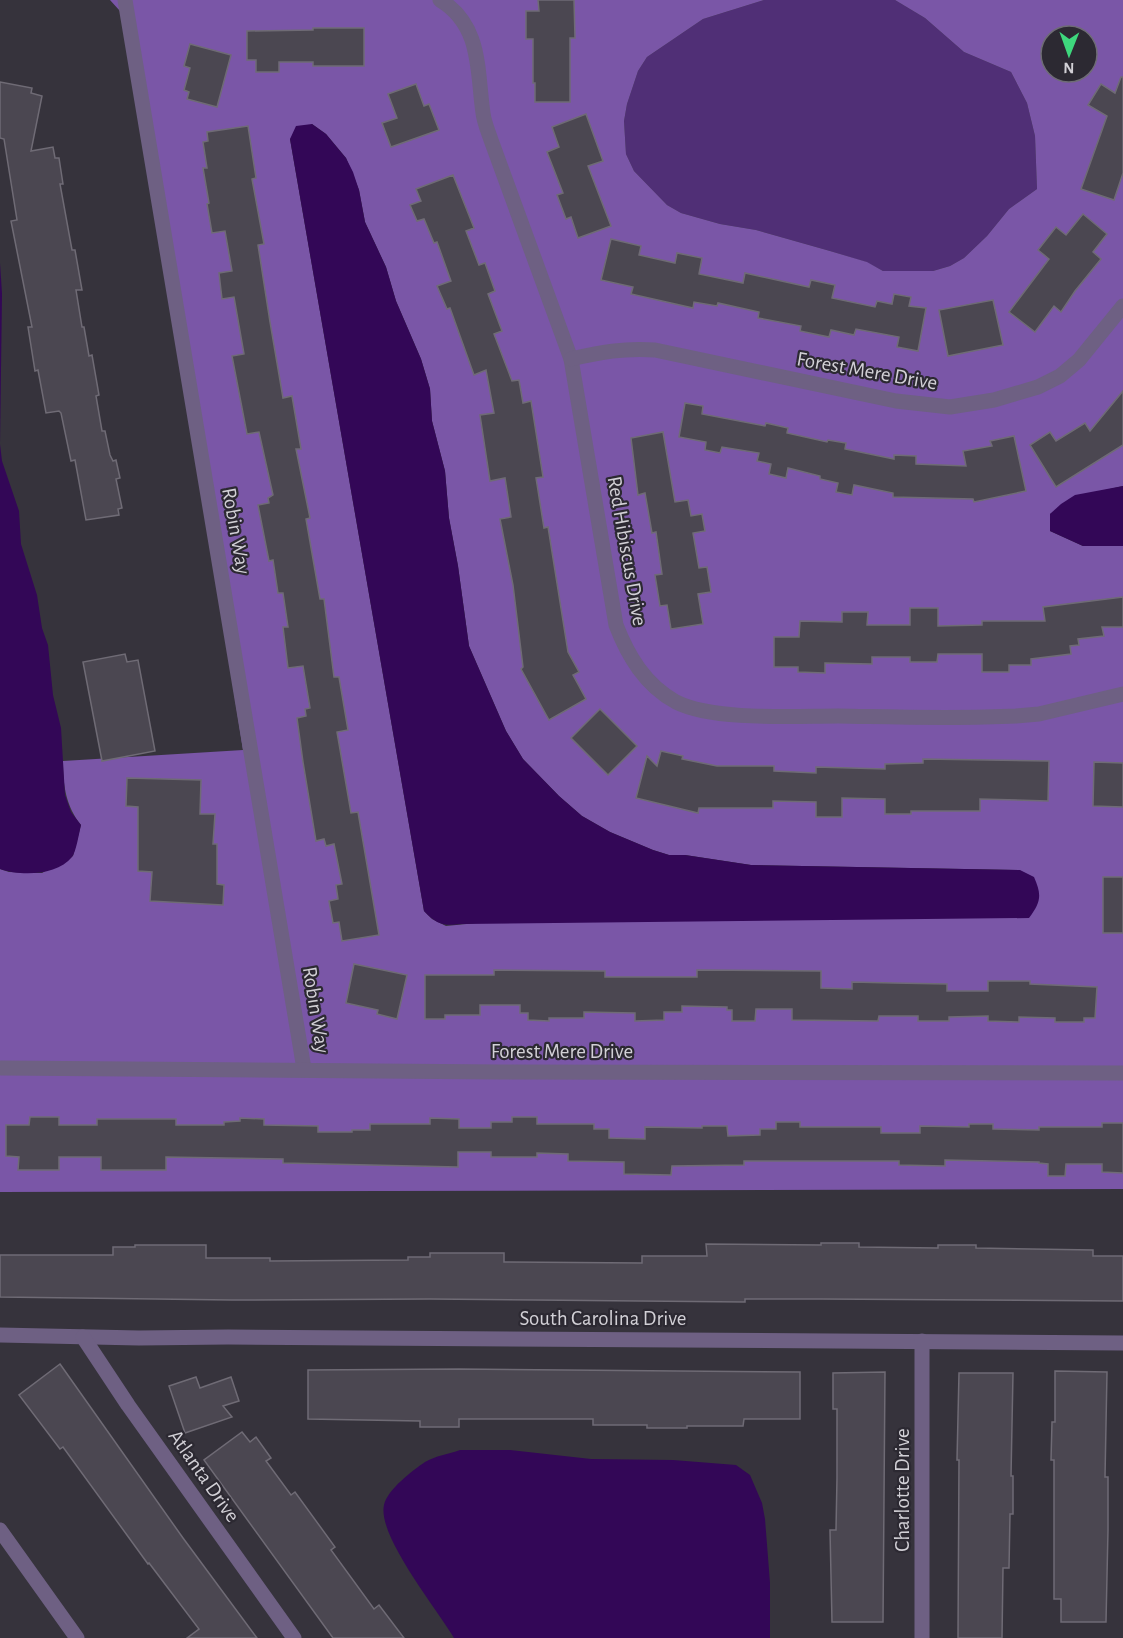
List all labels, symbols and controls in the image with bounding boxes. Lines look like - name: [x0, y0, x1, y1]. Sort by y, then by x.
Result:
- north arrow: [1039, 24, 1099, 84]
- text: N: [1063, 60, 1074, 76]
- street label: Forest Mere Drive: [795, 348, 939, 394]
- street label: Red Hibiscus Drive: [603, 474, 651, 628]
- street label: Robin Way: [218, 486, 254, 576]
- street label: Robin Way: [299, 965, 333, 1055]
- street label: Forest Mere Drive: [491, 1041, 633, 1062]
- street label: South Carolina Drive: [519, 1308, 687, 1329]
- street label: Atlanta Drive: [165, 1426, 243, 1526]
- street label: Charlotte Drive: [892, 1428, 913, 1552]

